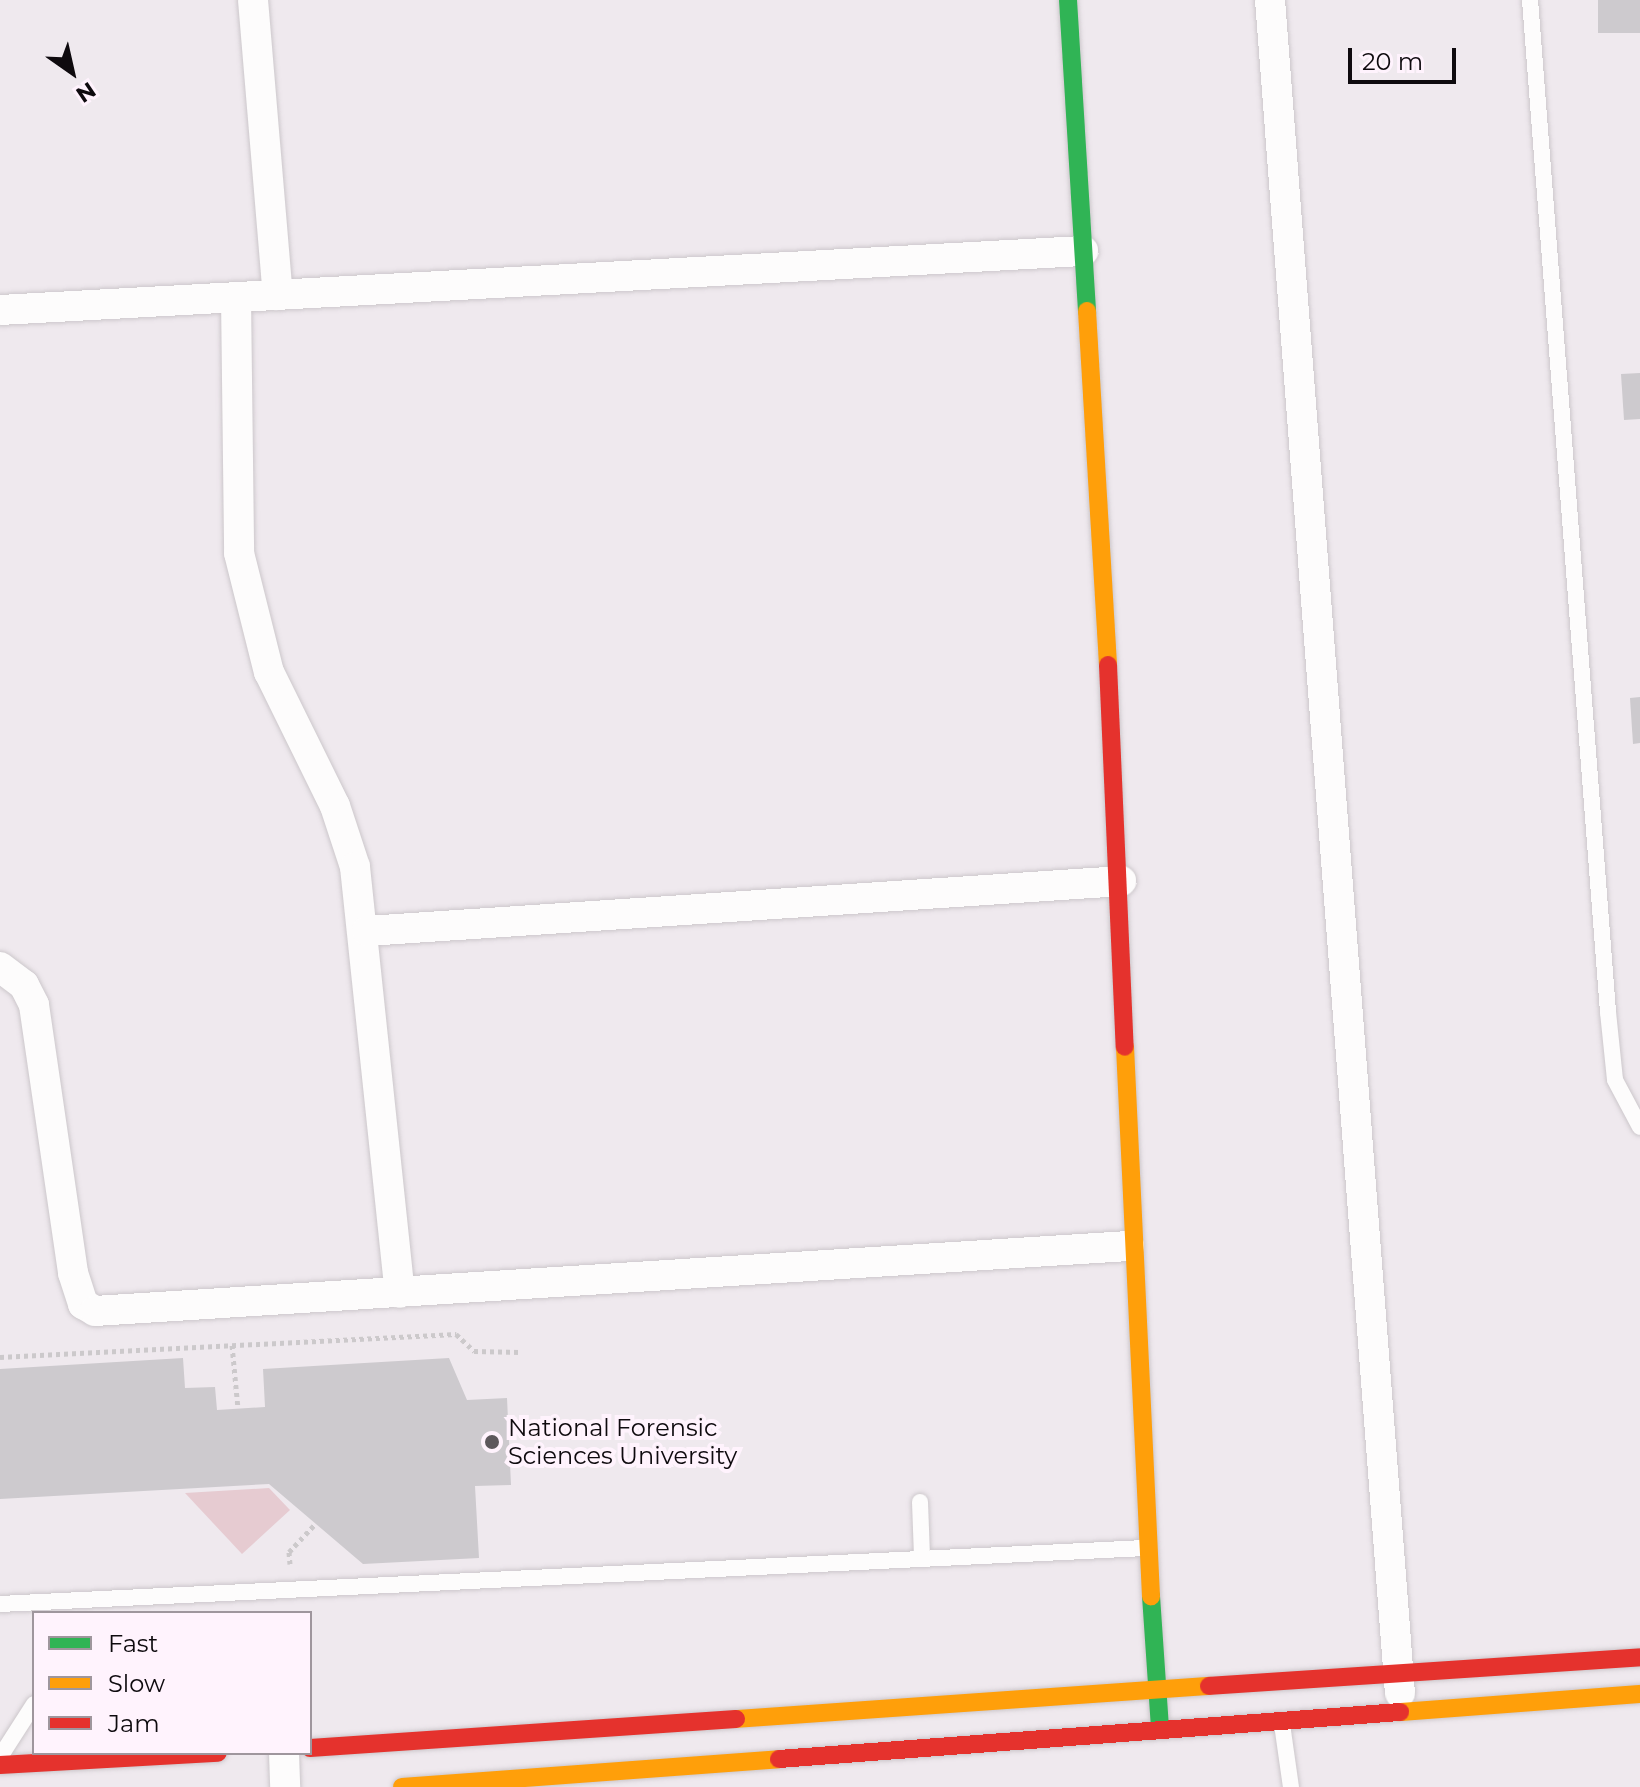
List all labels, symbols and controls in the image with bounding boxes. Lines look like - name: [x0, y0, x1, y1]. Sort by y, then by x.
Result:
- north arrow: [32, 32, 112, 112]
- scale bar: [1352, 32, 1460, 82]
- text: 20 m: [1362, 47, 1423, 76]
- text: N: [71, 76, 101, 108]
- place label: National Forensic Sciences University: [508, 1414, 737, 1470]
- marker: National Forensic Sciences University: [483, 1433, 501, 1451]
- legend: [32, 1611, 312, 1755]
- text: Fast: [108, 1629, 158, 1658]
- text: Slow: [108, 1669, 165, 1698]
- text: Jam: [108, 1709, 160, 1738]

